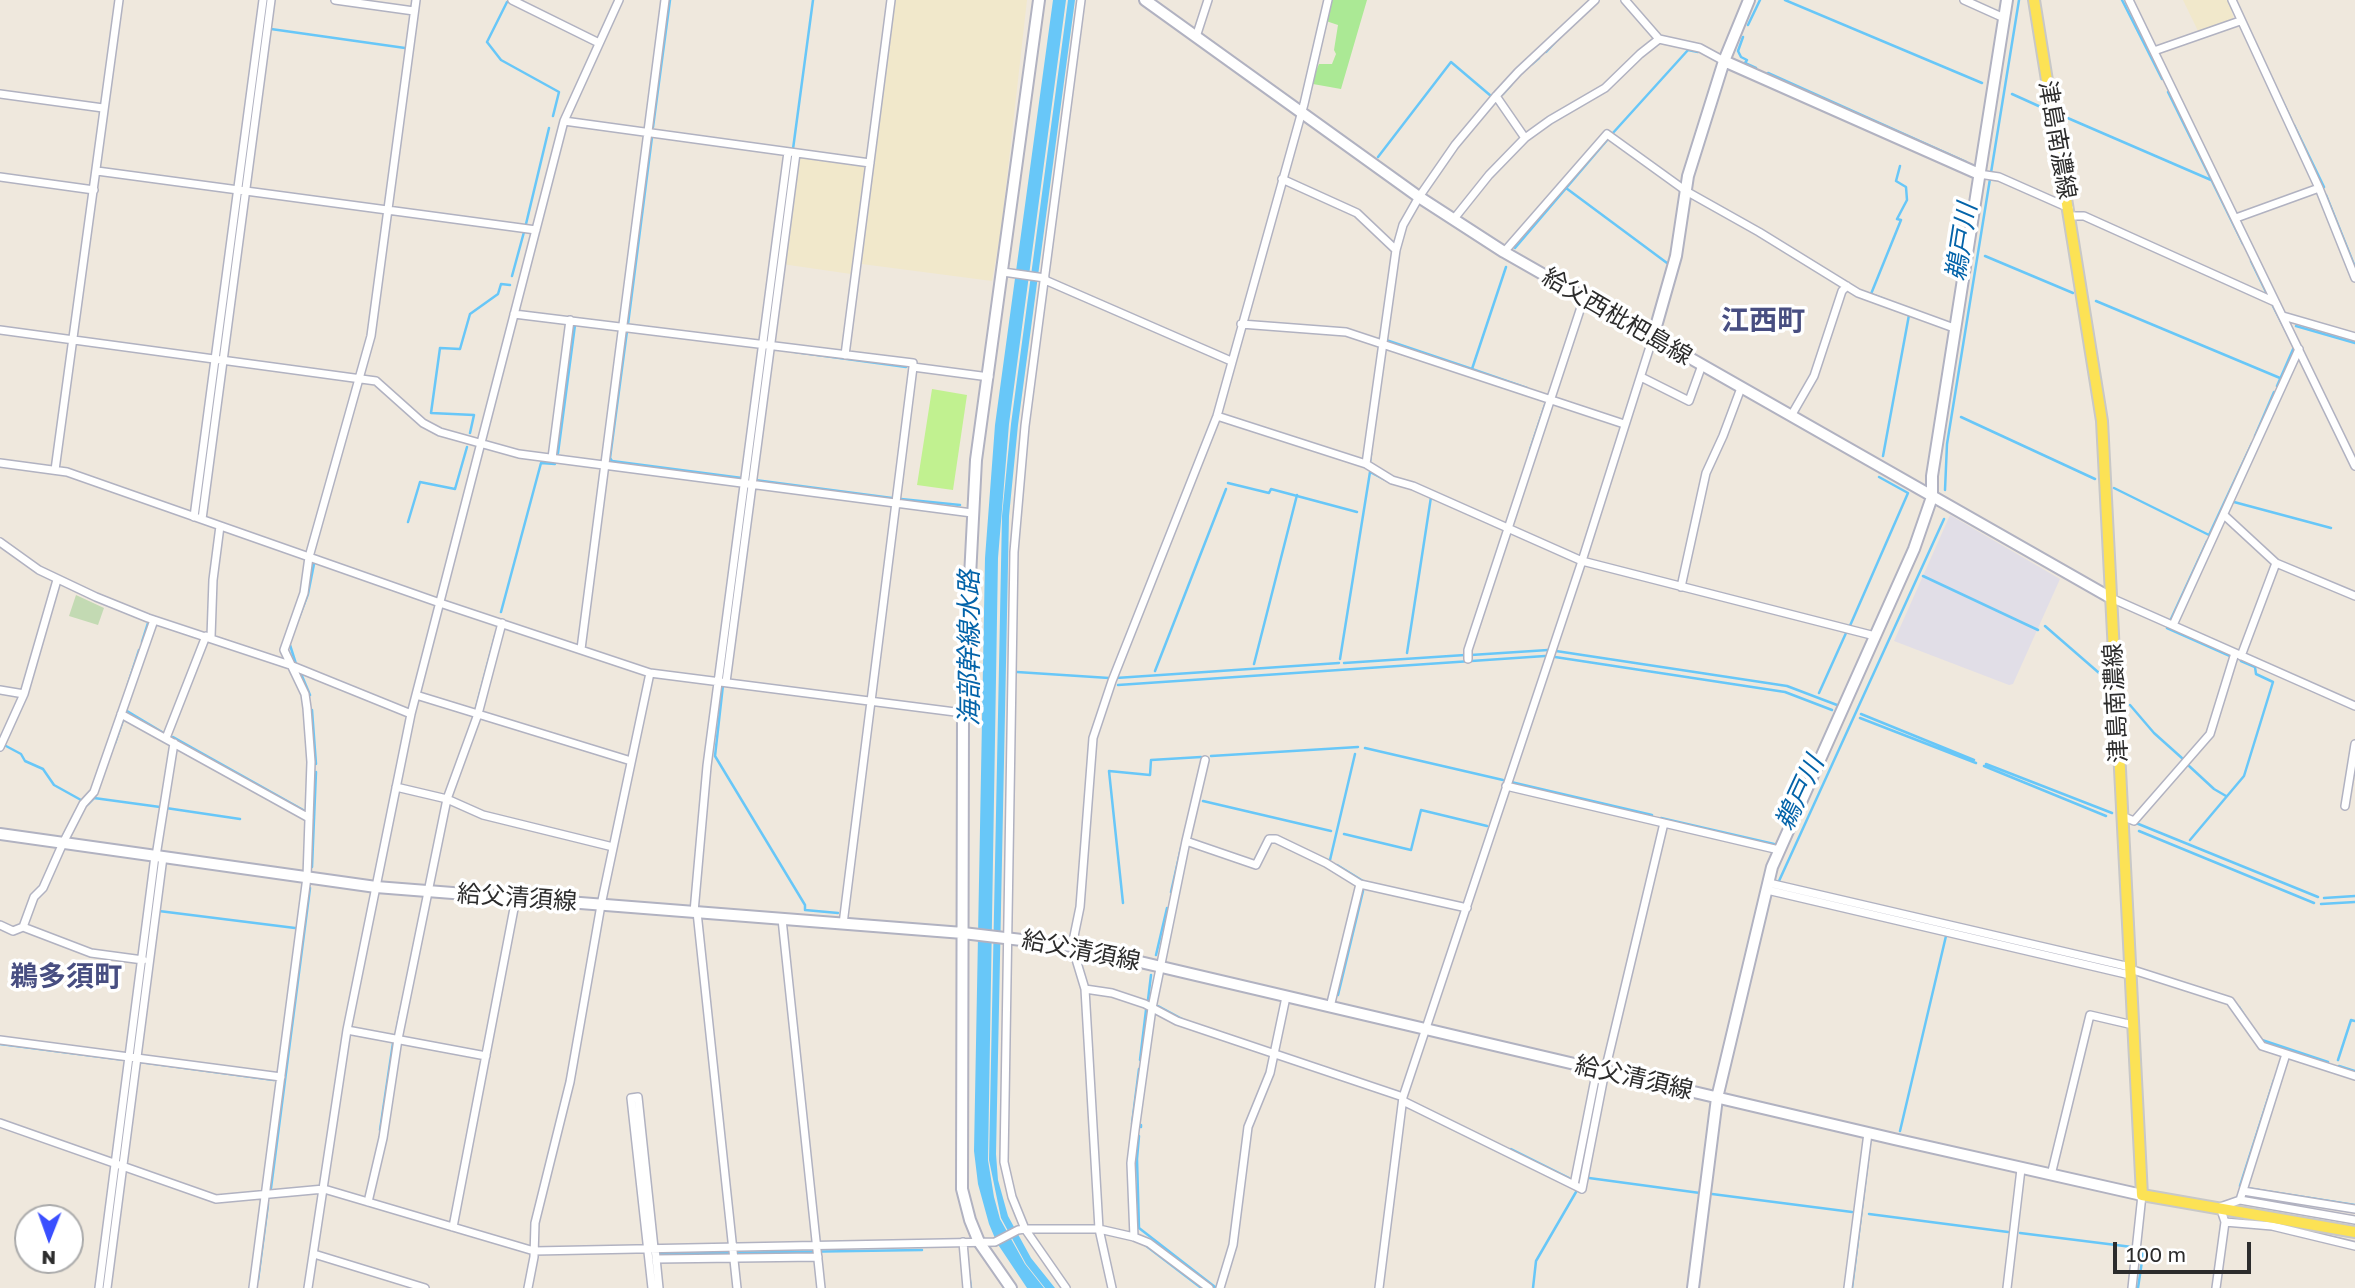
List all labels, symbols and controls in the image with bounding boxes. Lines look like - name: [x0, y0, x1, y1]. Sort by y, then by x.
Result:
- street label: 津島南濃線: [2032, 78, 2082, 202]
- water label: 鵜戸川: [1940, 201, 1984, 283]
- street label: 給父西枇杷島線: [1537, 263, 1697, 371]
- district label: 江西町: [1721, 304, 1805, 338]
- water label: 海部幹線水路: [954, 570, 986, 726]
- street label: 津島南濃線: [2098, 642, 2134, 764]
- water label: 鵜戸川: [1769, 751, 1831, 835]
- street label: 給父清須線: [456, 879, 578, 917]
- street label: 給父清須線: [1019, 925, 1143, 977]
- district label: 鵜多須町: [10, 960, 122, 994]
- street label: 給父清須線: [1572, 1050, 1696, 1106]
- north arrow: [14, 1204, 84, 1274]
- scale bar: [2117, 1228, 2255, 1272]
- text: 100 m: [2126, 1241, 2186, 1267]
- text: N: [41, 1247, 56, 1270]

